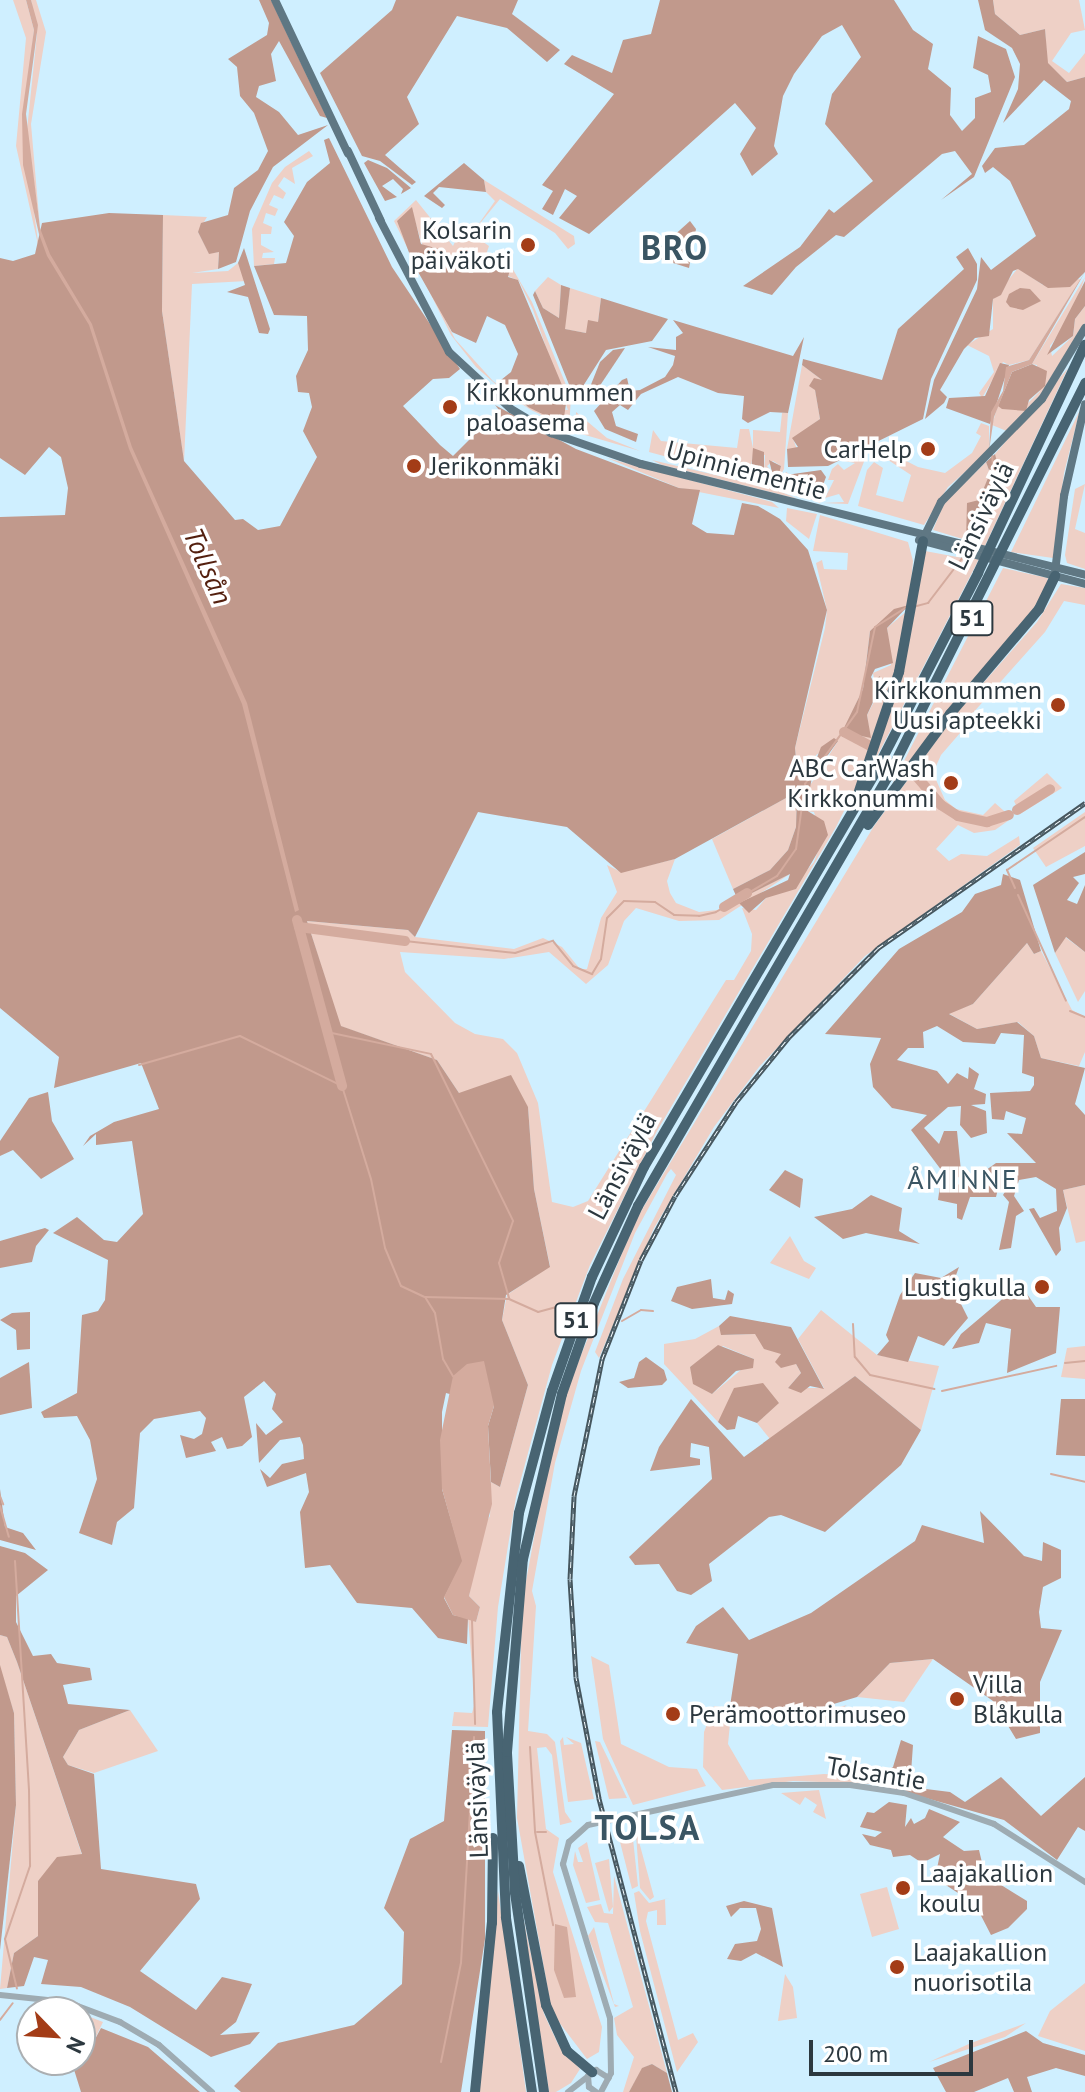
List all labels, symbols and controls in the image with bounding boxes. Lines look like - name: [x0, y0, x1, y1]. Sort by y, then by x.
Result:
- place label: Kolsarin päiväkoti: [411, 214, 512, 276]
- district label: BRO: [641, 228, 709, 268]
- marker: Kolsarin päiväkoti: [519, 236, 537, 254]
- place label: Kirkkonummen paloasema: [466, 376, 634, 438]
- marker: Kirkkonummen paloasema: [441, 398, 459, 416]
- place label: CarHelp: [824, 433, 912, 465]
- street label: Upinniementie: [663, 434, 829, 506]
- marker: CarHelp: [919, 440, 937, 458]
- place label: Jerikonmäki: [430, 450, 560, 482]
- marker: Jerikonmäki: [405, 457, 423, 475]
- street label: Länsiväylä: [941, 457, 1021, 575]
- water label: Tollsån: [176, 523, 240, 609]
- road number: 51: [950, 598, 994, 638]
- place label: Kirkkonummen Uusi apteekki: [874, 674, 1042, 736]
- marker: Kirkkonummen Uusi apteekki: [1049, 696, 1067, 714]
- place label: ABC CarWash Kirkkonummi: [787, 752, 935, 814]
- marker: ABC CarWash Kirkkonummi: [942, 774, 960, 792]
- street label: Länsiväylä: [581, 1107, 663, 1225]
- district label: ÅMINNE: [907, 1162, 1019, 1196]
- place label: Lustigkulla: [904, 1271, 1026, 1303]
- marker: Lustigkulla: [1033, 1278, 1051, 1296]
- road number: 51: [554, 1300, 598, 1340]
- place label: Villa Blåkulla: [973, 1668, 1063, 1730]
- marker: Villa Blåkulla: [948, 1690, 966, 1708]
- place label: Perämoottorimuseo: [689, 1698, 907, 1730]
- marker: Perämoottorimuseo: [664, 1705, 682, 1723]
- street label: Länsiväylä: [459, 1741, 495, 1859]
- street label: Tolsantie: [824, 1750, 928, 1796]
- district label: TOLSA: [595, 1808, 701, 1848]
- place label: Laajakallion koulu: [919, 1857, 1053, 1918]
- marker: Laajakallion koulu: [894, 1879, 912, 1897]
- place label: Laajakallion nuorisotila: [913, 1936, 1047, 1998]
- marker: Laajakallion nuorisotila: [888, 1958, 906, 1976]
- north arrow: [16, 1996, 96, 2076]
- scale bar: [813, 2024, 977, 2074]
- text: N: [60, 2033, 92, 2058]
- text: 200 m: [823, 2038, 888, 2069]

